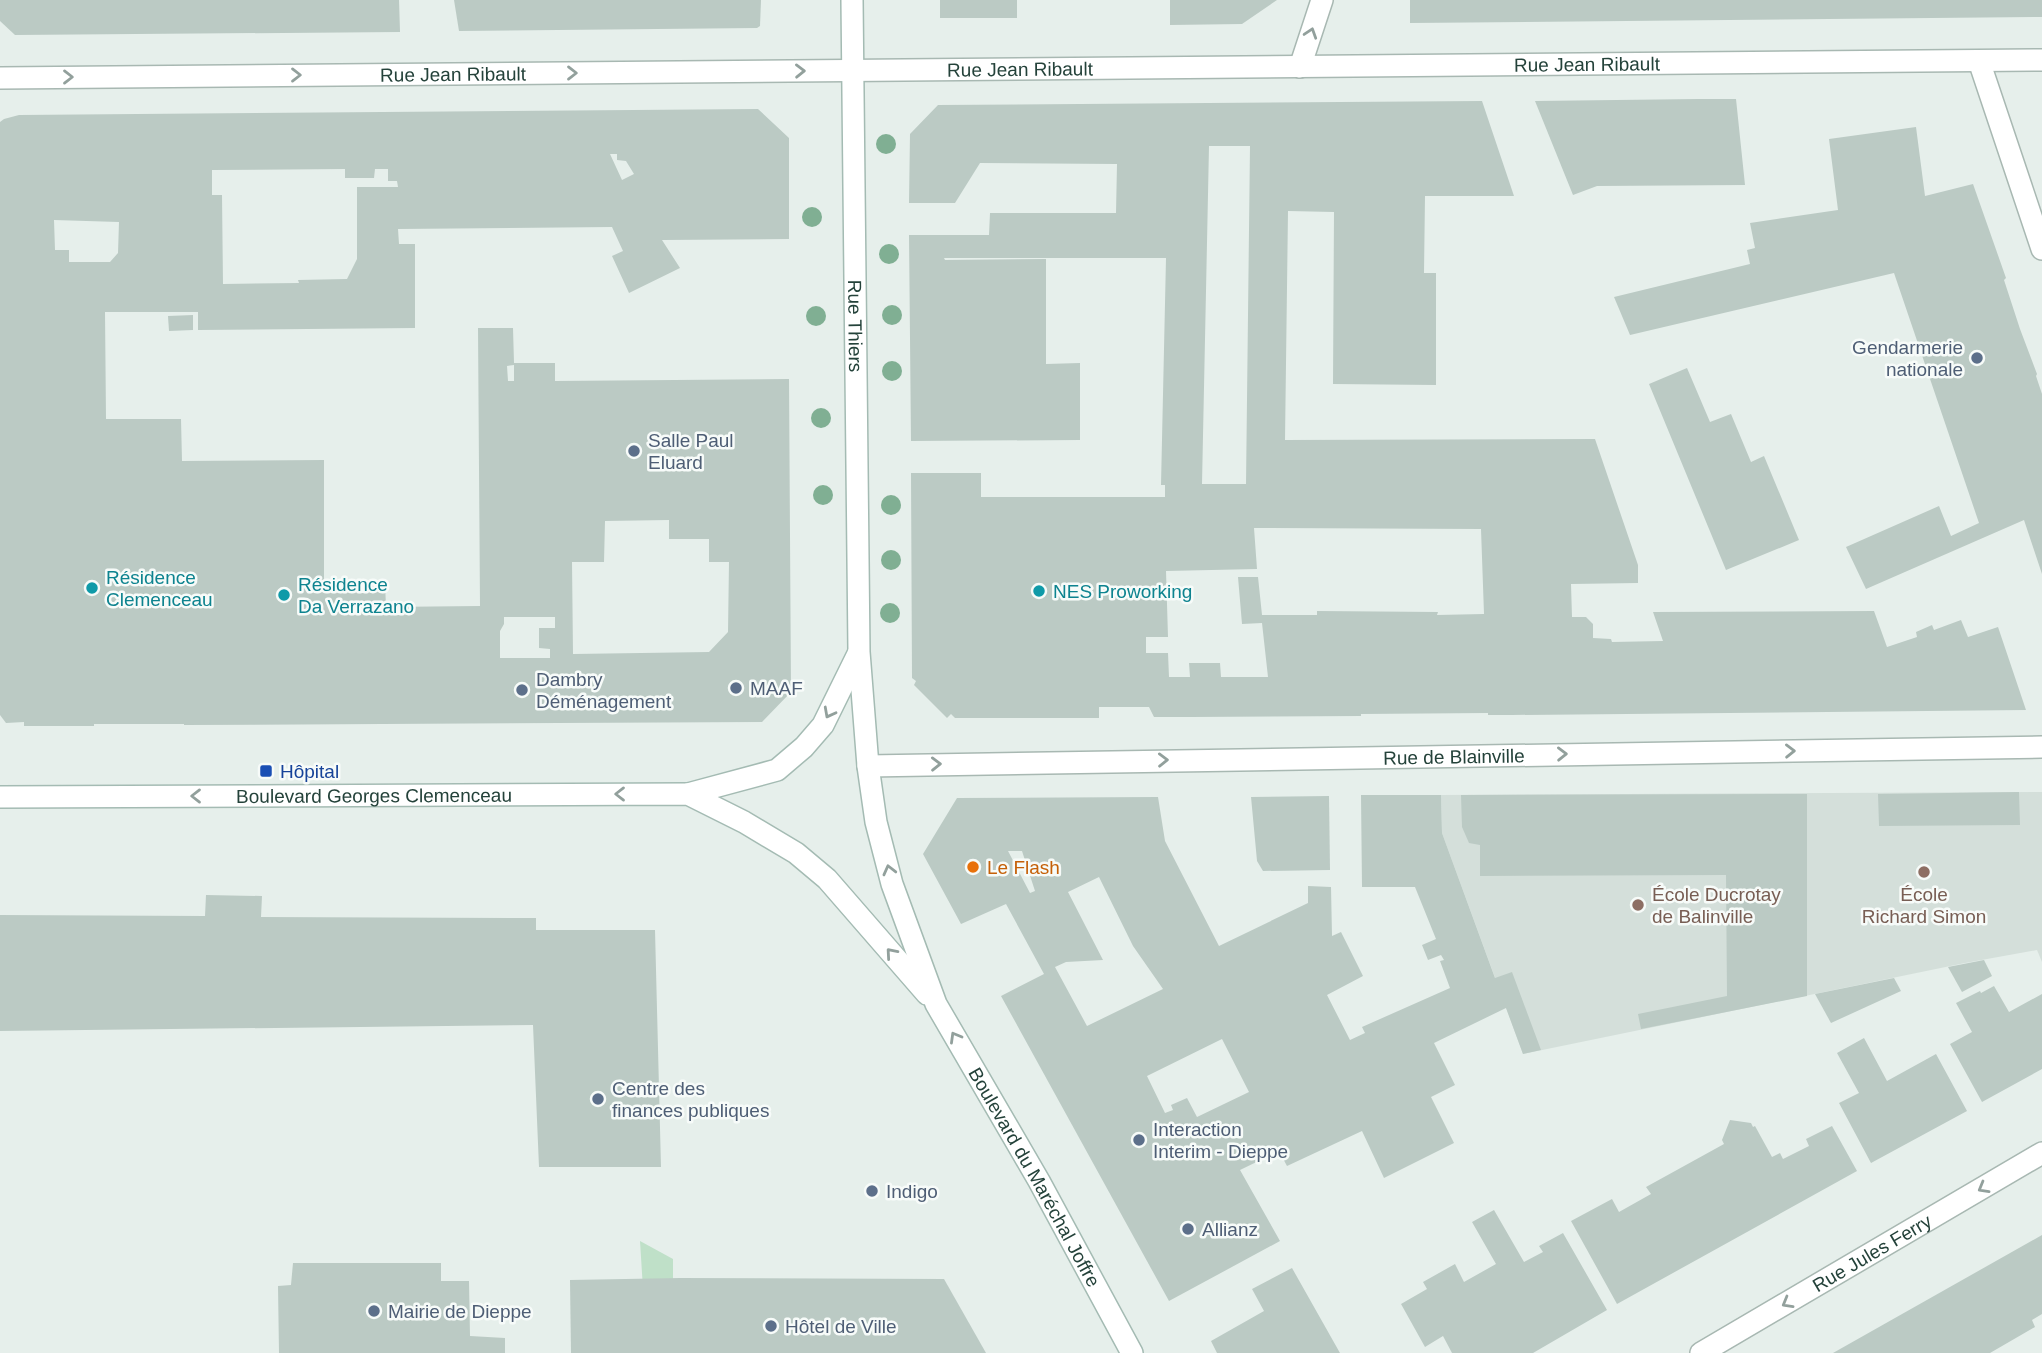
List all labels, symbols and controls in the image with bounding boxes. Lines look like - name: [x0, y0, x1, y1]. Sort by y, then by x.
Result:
- one-way arrow: [1302, 28, 1317, 40]
- street label: Rue Jean Ribault: [1514, 53, 1661, 76]
- street label: Rue Jean Ribault: [947, 58, 1094, 81]
- street label: Rue Jean Ribault: [380, 63, 527, 86]
- one-way arrow: [795, 63, 805, 79]
- one-way arrow: [567, 65, 578, 81]
- one-way arrow: [291, 67, 301, 83]
- one-way arrow: [63, 69, 74, 85]
- street label: Rue Thiers: [844, 280, 866, 372]
- place label: Gendarmerie nationale: [1852, 337, 1963, 380]
- marker: Gendarmerie nationale: [1969, 350, 1985, 366]
- place label: Salle Paul Eluard: [648, 430, 734, 473]
- marker: Salle Paul Eluard: [626, 443, 642, 459]
- place label: Résidence Clemenceau: [106, 567, 213, 610]
- place label: Résidence Da Verrazano: [298, 574, 414, 617]
- marker: Résidence Clemenceau: [84, 580, 100, 596]
- place label: NES Proworking: [1053, 581, 1192, 602]
- marker: NES Proworking: [1031, 583, 1047, 599]
- marker: Résidence Da Verrazano: [276, 587, 292, 603]
- place label: Dambry Déménagement: [536, 669, 672, 712]
- place label: MAAF: [750, 678, 803, 699]
- marker: MAAF: [728, 680, 744, 696]
- marker: Dambry Déménagement: [514, 682, 530, 698]
- one-way arrow: [824, 706, 837, 719]
- one-way arrow: [1784, 743, 1795, 758]
- street label: Rue de Blainville: [1383, 745, 1525, 769]
- one-way arrow: [1557, 746, 1568, 762]
- one-way arrow: [1159, 752, 1169, 768]
- one-way arrow: [931, 756, 942, 771]
- place label: Hôpital: [280, 761, 339, 782]
- marker: Hôpital: [258, 763, 274, 779]
- street label: Boulevard Georges Clemenceau: [236, 785, 512, 807]
- one-way arrow: [614, 786, 624, 802]
- one-way arrow: [190, 788, 201, 804]
- place label: Le Flash: [987, 857, 1060, 878]
- marker: Le Flash: [965, 859, 981, 875]
- one-way arrow: [883, 864, 897, 876]
- marker: École Richard Simon: [1916, 864, 1932, 880]
- place label: École Ducrotay de Balinville: [1652, 884, 1781, 927]
- place label: École Richard Simon: [1862, 884, 1986, 927]
- marker: École Ducrotay de Balinville: [1630, 897, 1646, 913]
- one-way arrow: [887, 948, 899, 961]
- one-way arrow: [950, 1031, 963, 1044]
- street label: Boulevard du Maréchal Joffre: [964, 1064, 1104, 1290]
- place label: Centre des finances publiques: [612, 1078, 769, 1121]
- marker: Centre des finances publiques: [590, 1091, 606, 1107]
- place label: Interaction Interim - Dieppe: [1153, 1119, 1288, 1162]
- marker: Interaction Interim - Dieppe: [1131, 1132, 1147, 1148]
- one-way arrow: [1978, 1180, 1991, 1193]
- place label: Indigo: [886, 1181, 938, 1202]
- marker: Indigo: [864, 1183, 880, 1199]
- street label: Rue Jules Ferry: [1809, 1210, 1936, 1296]
- place label: Allianz: [1202, 1219, 1258, 1240]
- marker: Allianz: [1180, 1221, 1196, 1237]
- one-way arrow: [1781, 1294, 1794, 1307]
- place label: Mairie de Dieppe: [388, 1301, 532, 1322]
- marker: Mairie de Dieppe: [366, 1303, 382, 1319]
- place label: Hôtel de Ville: [785, 1316, 897, 1337]
- marker: Hôtel de Ville: [763, 1318, 779, 1334]

